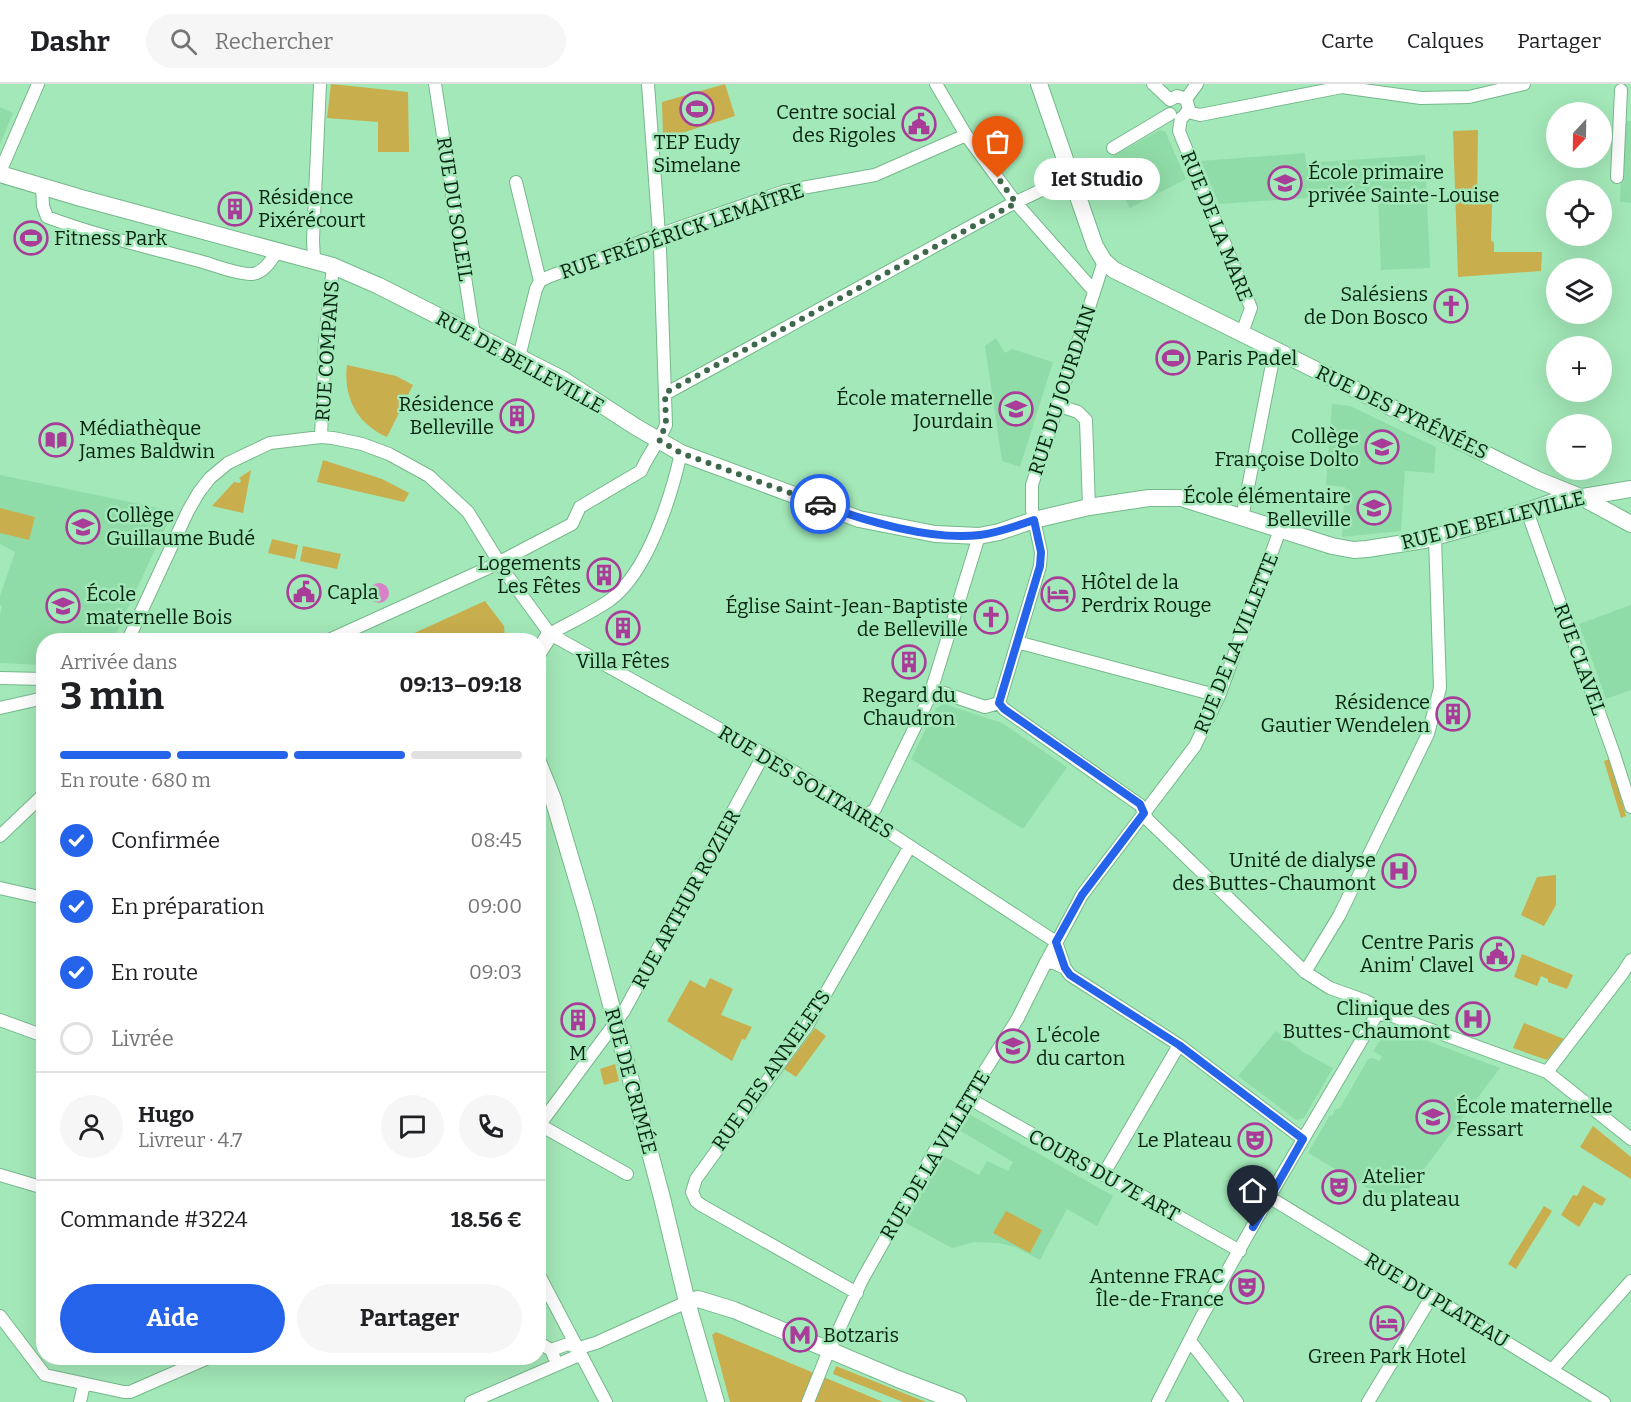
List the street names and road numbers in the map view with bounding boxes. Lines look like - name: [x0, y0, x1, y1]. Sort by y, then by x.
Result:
- street label: RUE DU SOLEIL: [432, 135, 478, 283]
- street label: RUE DE LA MARE: [1176, 147, 1258, 305]
- street label: RUE FRÉDÉRICK LEMAÎTRE: [557, 178, 807, 284]
- street label: RUE COMPANS: [310, 280, 344, 422]
- street label: RUE DU JOURDAIN: [1023, 302, 1101, 478]
- street label: RUE DE BELLEVILLE: [432, 306, 608, 418]
- street label: RUE DES PYRÉNÉES: [1312, 360, 1492, 464]
- street label: RUE DE BELLEVILLE: [1399, 486, 1587, 554]
- street label: RUE DE LA VILLETTE: [1189, 549, 1283, 737]
- street label: RUE CLAVEL: [1549, 600, 1611, 718]
- street label: RUE DES SOLITAIRES: [714, 720, 898, 844]
- street label: RUE ARTHUR ROZIER: [627, 805, 745, 993]
- street label: RUE DES ANNELETS: [707, 985, 835, 1155]
- street label: RUE DE CRIMÉE: [600, 1005, 662, 1157]
- street label: RUE DE LA VILLETTE: [875, 1066, 995, 1244]
- street label: COURS DU 7E ART: [1024, 1124, 1184, 1227]
- street label: RUE DU PLATEAU: [1361, 1248, 1513, 1352]

